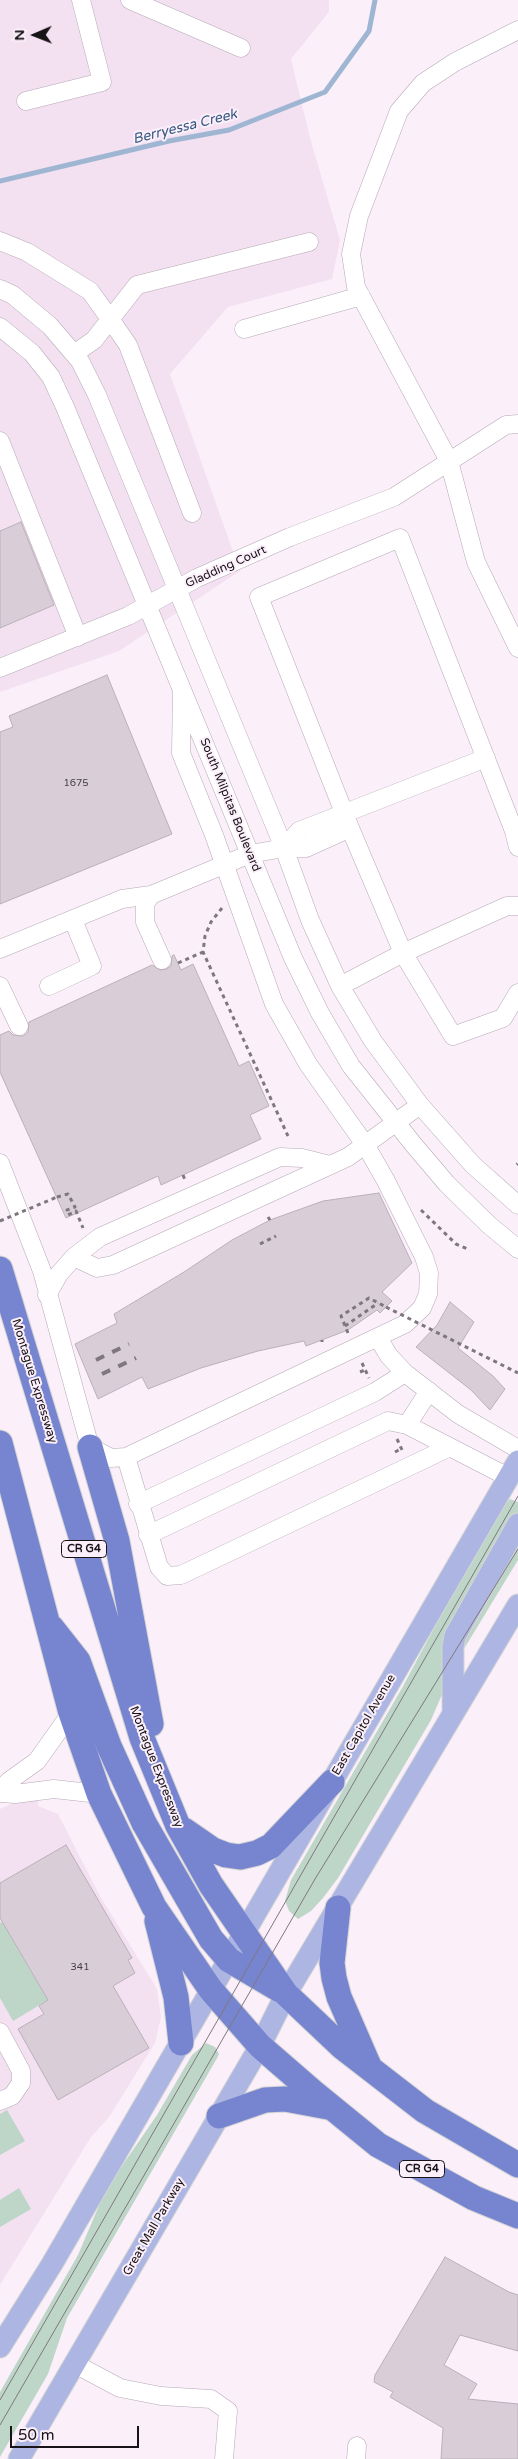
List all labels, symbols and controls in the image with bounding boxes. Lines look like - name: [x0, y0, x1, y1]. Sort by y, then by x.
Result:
- north arrow: [10, 10, 60, 60]
- text: N: [11, 29, 28, 41]
- water label: Berryessa Creek: [131, 106, 239, 148]
- street label: Gladding Court: [183, 543, 269, 591]
- street label: South Milpitas Boulevard: [197, 736, 263, 874]
- house number: 1675: [63, 777, 89, 789]
- street label: Montague Expressway: [8, 1317, 60, 1445]
- road number: CR G4: [62, 1540, 106, 1558]
- street label: East Capitol Avenue: [329, 1672, 399, 1778]
- street label: Montague Expressway: [126, 1704, 186, 1830]
- house number: 341: [71, 1961, 89, 1973]
- road number: CR G4: [400, 2160, 444, 2178]
- street label: Great Mall Parkway: [120, 2176, 188, 2278]
- scale bar: [12, 2416, 141, 2448]
- text: 50 m: [18, 2426, 55, 2444]

